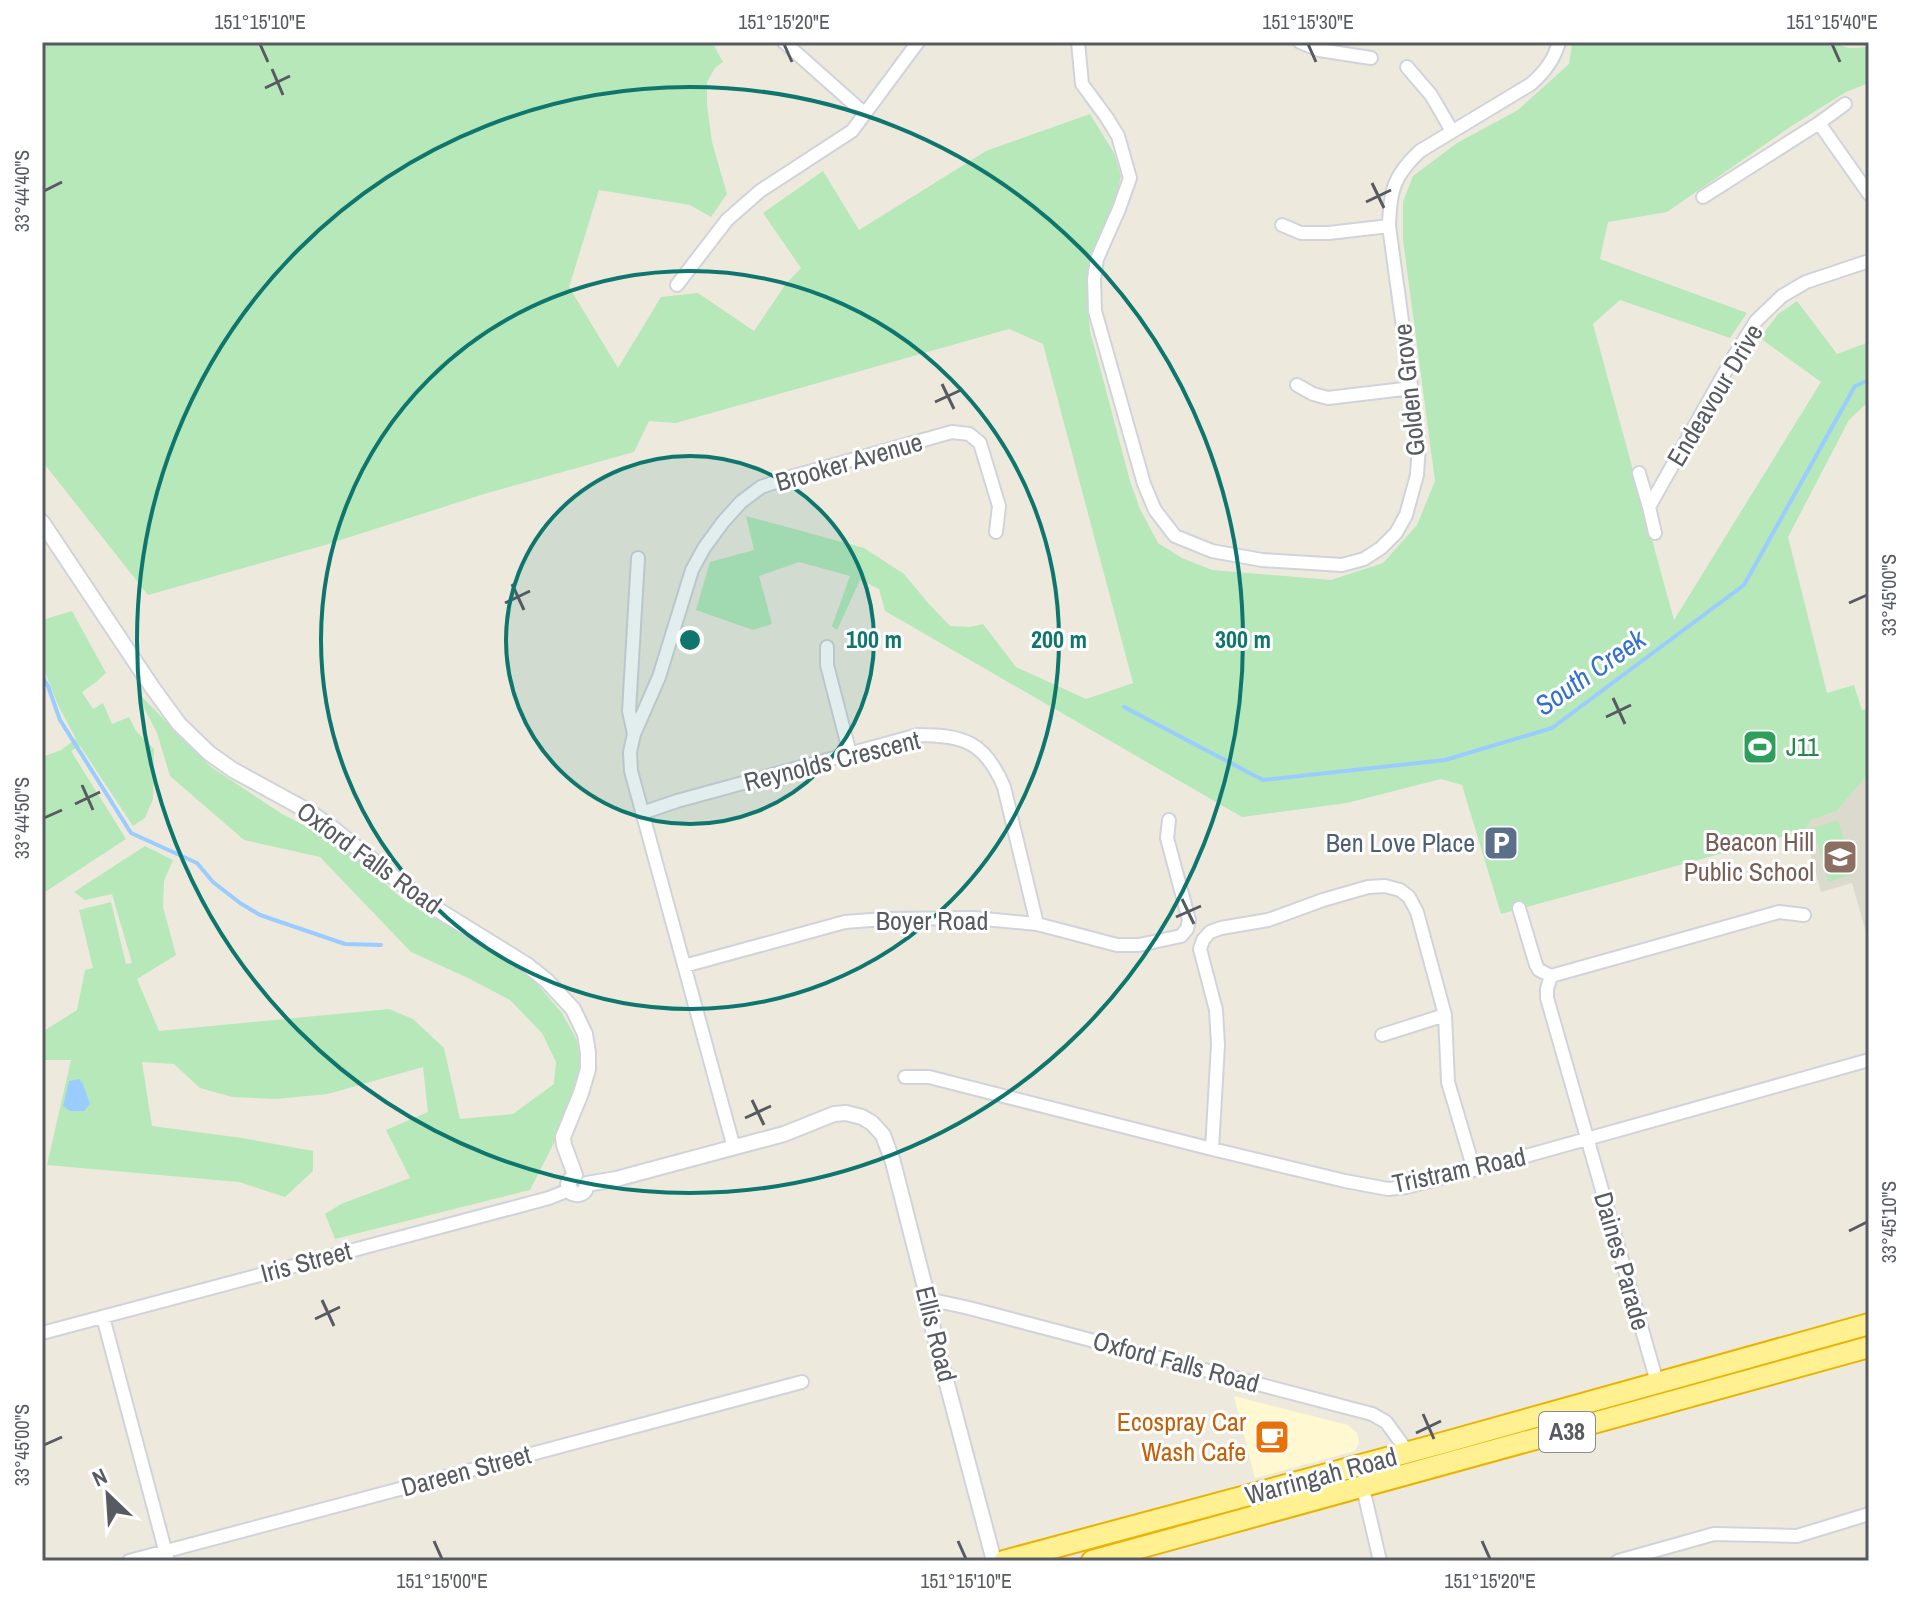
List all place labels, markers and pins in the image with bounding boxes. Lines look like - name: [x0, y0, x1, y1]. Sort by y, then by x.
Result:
- centre of rings: [676, 626, 704, 654]
- sports icon: J11: [1741, 728, 1779, 766]
- place label: J11: [1786, 729, 1819, 764]
- parking icon: Ben Love Place: [1482, 824, 1520, 862]
- place label: Beacon Hill Public School: [1684, 824, 1814, 889]
- place label: Ben Love Place: [1326, 825, 1475, 860]
- school or university icon: Beacon Hill Public School: [1821, 838, 1859, 876]
- place label: Ecospray Car Wash Cafe: [1117, 1404, 1246, 1469]
- cafe icon: Ecospray Car Wash Cafe: [1253, 1418, 1291, 1456]

